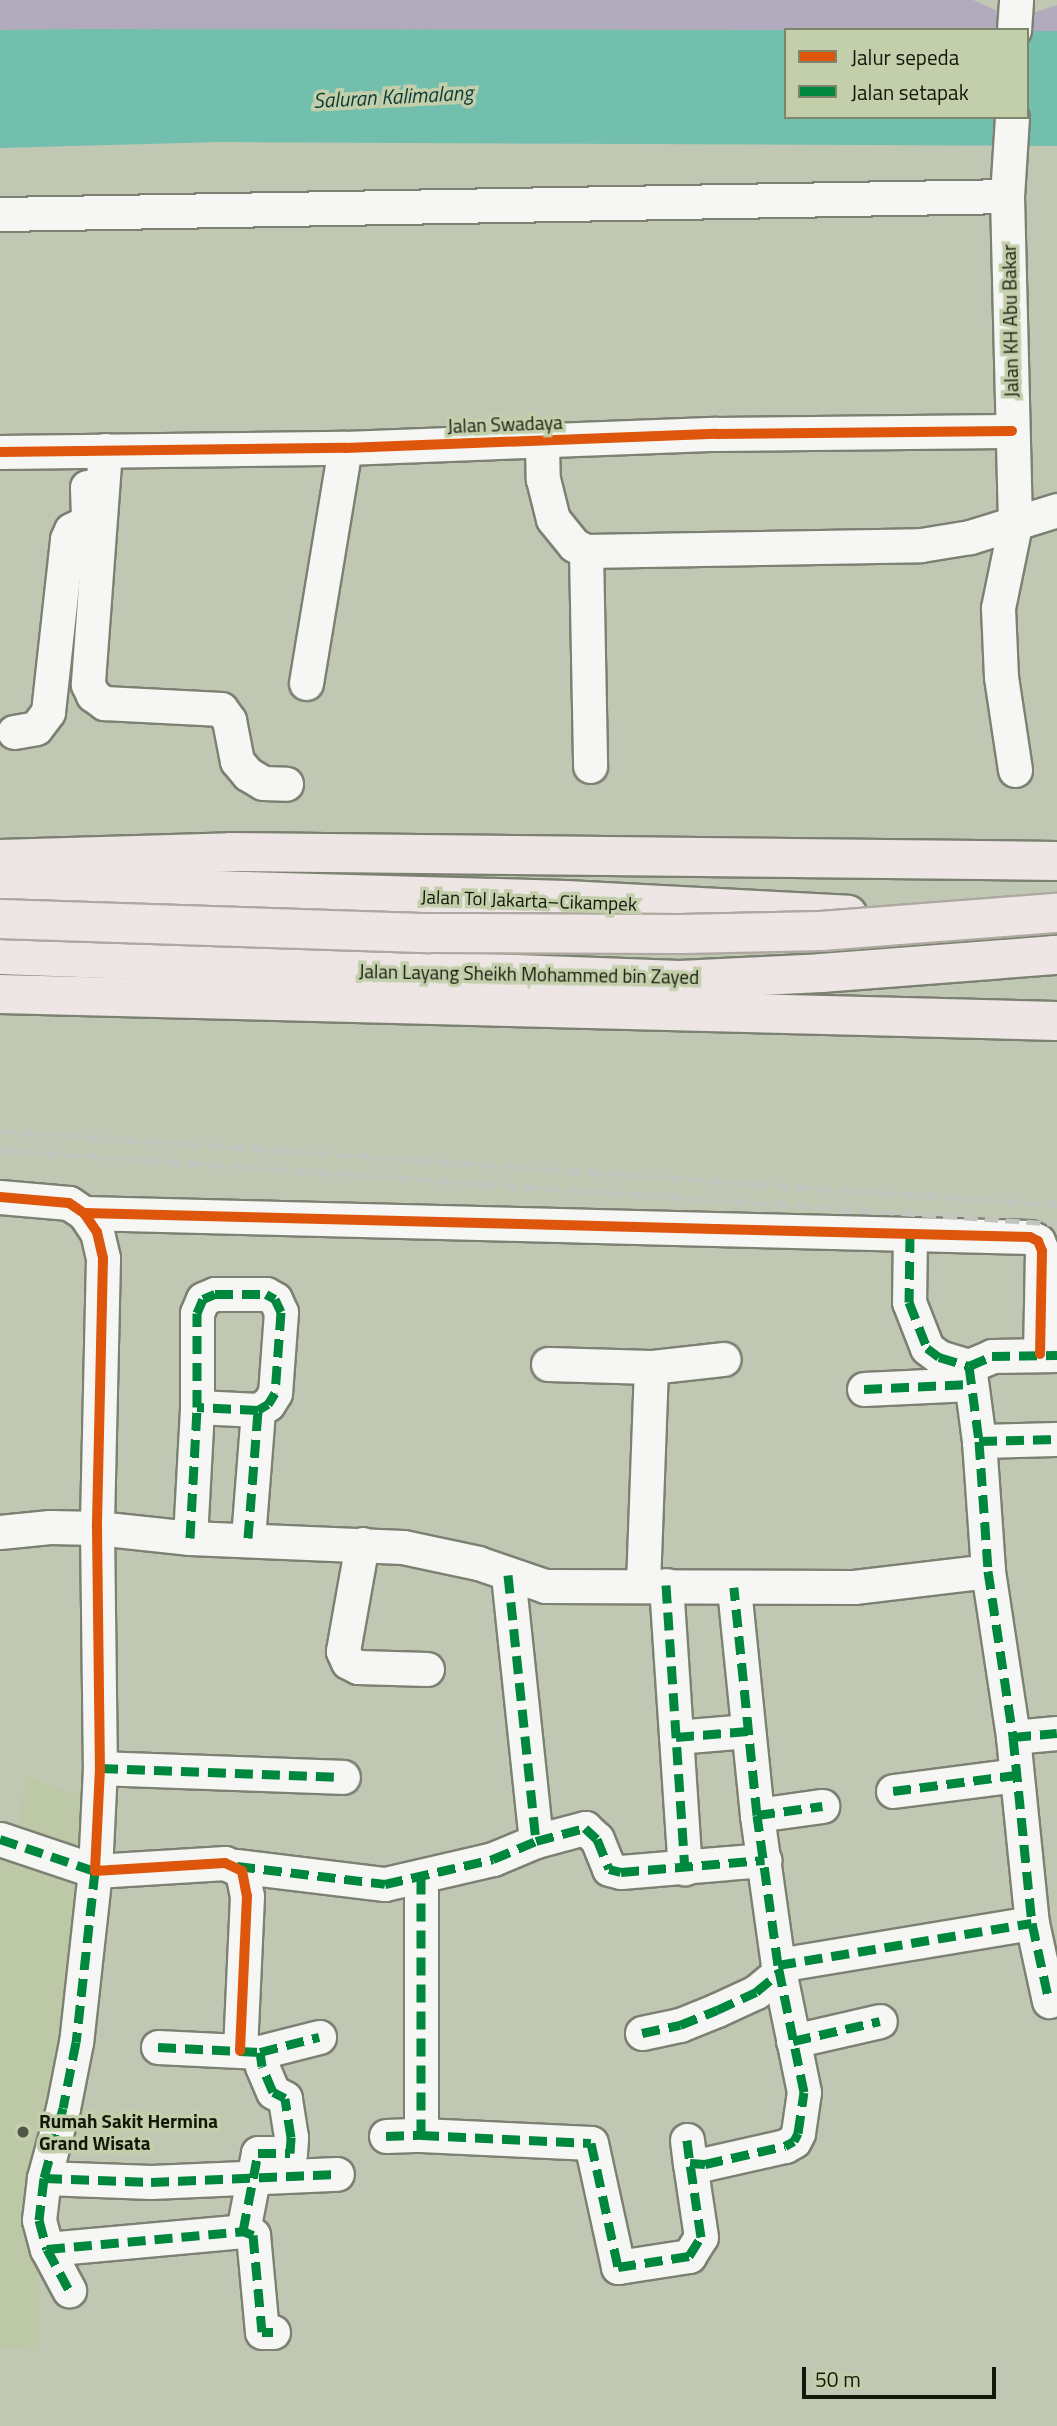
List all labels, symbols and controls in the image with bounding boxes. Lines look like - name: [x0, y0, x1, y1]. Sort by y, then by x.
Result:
- legend: [784, 28, 1029, 119]
- text: Jalur sepeda: [851, 41, 959, 73]
- text: Jalan setapak: [851, 76, 969, 108]
- water label: Saluran Kalimalang: [313, 79, 473, 113]
- street label: Jalan KH Abu Bakar: [997, 244, 1023, 398]
- street label: Jalan Swadaya: [447, 411, 563, 437]
- street label: Jalan Tol Jakarta–Cikampek: [421, 885, 637, 915]
- street label: Jalan Layang Sheikh Mohammed bin Zayed: [359, 960, 699, 988]
- place label: Rumah Sakit Hermina Grand Wisata: [39, 2110, 218, 2154]
- marker: Rumah Sakit Hermina Grand Wisata: [13, 2122, 33, 2142]
- scale bar: [805, 2352, 999, 2396]
- text: 50 m: [815, 2363, 861, 2395]

